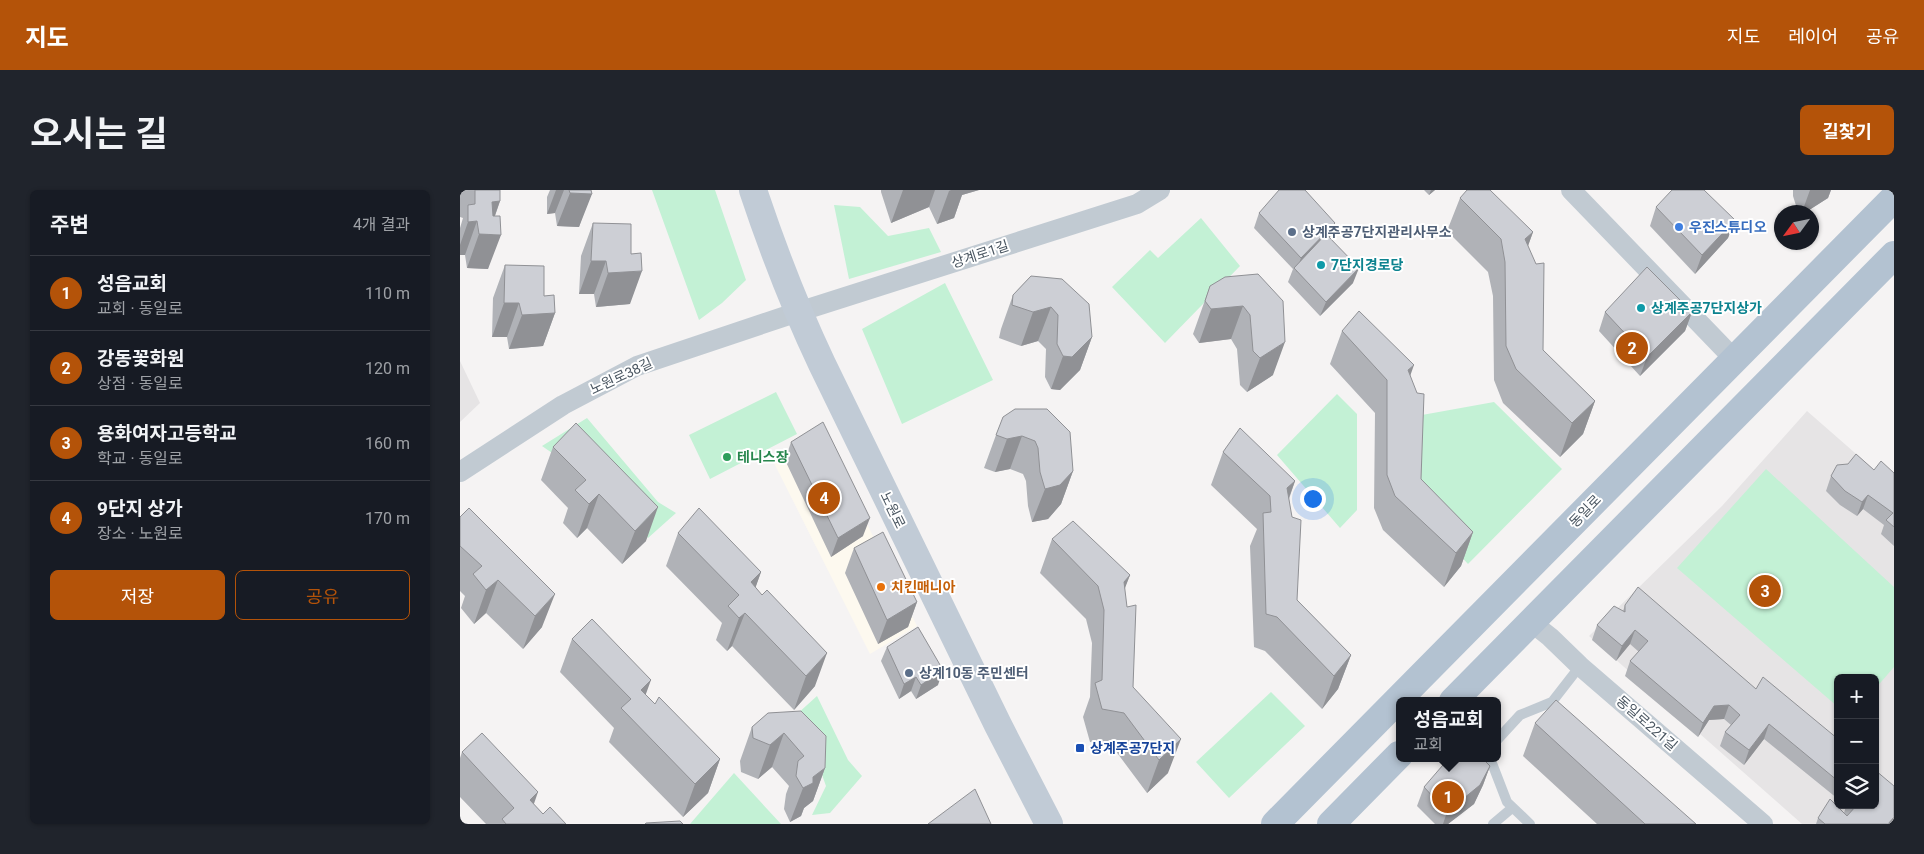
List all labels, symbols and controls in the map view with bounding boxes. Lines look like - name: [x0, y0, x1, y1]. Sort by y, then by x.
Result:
- text: 지도: [25, 24, 69, 52]
- text: 지도: [1727, 26, 1760, 47]
- text: 레이어: [1788, 26, 1838, 47]
- text: 공유: [1866, 26, 1899, 47]
- button: 길찾기: [1800, 105, 1894, 155]
- text: 오시는 길: [30, 114, 168, 155]
- north arrow: [1774, 205, 1819, 250]
- text: 주변: [50, 213, 89, 237]
- text: 4개 결과: [353, 215, 410, 234]
- place label: 우진스튜디오: [1689, 219, 1766, 235]
- marker: 우진스튜디오: [1673, 221, 1685, 233]
- place label: 상계주공7단지관리사무소: [1302, 224, 1452, 240]
- marker: 상계주공7단지관리사무소: [1286, 226, 1298, 238]
- street label: 상계로1길: [949, 237, 1011, 271]
- place label: 7단지경로당: [1331, 257, 1404, 273]
- marker: 7단지경로당: [1315, 259, 1327, 271]
- text: 성음교회: [97, 272, 167, 295]
- text: 1: [61, 284, 71, 303]
- text: 110 m: [365, 284, 410, 303]
- text: 교회 · 동일로: [97, 299, 183, 318]
- place label: 상계주공7단지상가: [1651, 300, 1762, 316]
- marker: 상계주공7단지상가: [1635, 302, 1647, 314]
- pin: 2: [1616, 329, 1648, 367]
- text: 강동꽃화원: [97, 347, 184, 370]
- street label: 노원로38길: [587, 355, 655, 397]
- text: 2: [61, 359, 71, 378]
- text: 120 m: [365, 359, 410, 378]
- text: 상점 · 동일로: [97, 374, 183, 393]
- text: 용화여자고등학교: [97, 422, 237, 445]
- text: 3: [61, 434, 71, 453]
- text: 160 m: [365, 434, 410, 453]
- text: 학교 · 동일로: [97, 449, 183, 468]
- place label: 테니스장: [737, 449, 789, 465]
- marker: 테니스장: [721, 451, 733, 463]
- pin: 4: [808, 479, 840, 517]
- your location: [1300, 486, 1326, 512]
- street label: 노원로: [877, 489, 909, 531]
- street label: 동일로: [1566, 491, 1604, 530]
- text: 9단지 상가: [97, 497, 183, 520]
- text: 4: [61, 509, 71, 528]
- text: 170 m: [365, 509, 410, 528]
- text: 장소 · 노원로: [97, 524, 183, 543]
- button: 저장: [50, 570, 225, 620]
- button: 공유: [235, 570, 410, 620]
- pin: 3: [1749, 572, 1781, 610]
- place label: 치킨매니아: [891, 579, 956, 595]
- marker: 치킨매니아: [875, 581, 887, 593]
- place label: 상계10동 주민센터: [919, 665, 1029, 681]
- marker: 상계10동 주민센터: [903, 667, 915, 679]
- map controls: [1834, 674, 1879, 809]
- button: +: [1834, 674, 1879, 719]
- street label: 동일로221길: [1613, 692, 1681, 754]
- popup: [1396, 697, 1501, 762]
- text: 성음교회: [1414, 708, 1483, 731]
- button: −: [1834, 719, 1879, 764]
- text: 교회: [1414, 735, 1443, 754]
- place label: 상계주공7단지: [1090, 740, 1175, 756]
- marker: 상계주공7단지: [1074, 742, 1086, 754]
- button: layers: [1834, 764, 1879, 809]
- pin: 1: [1432, 778, 1464, 816]

